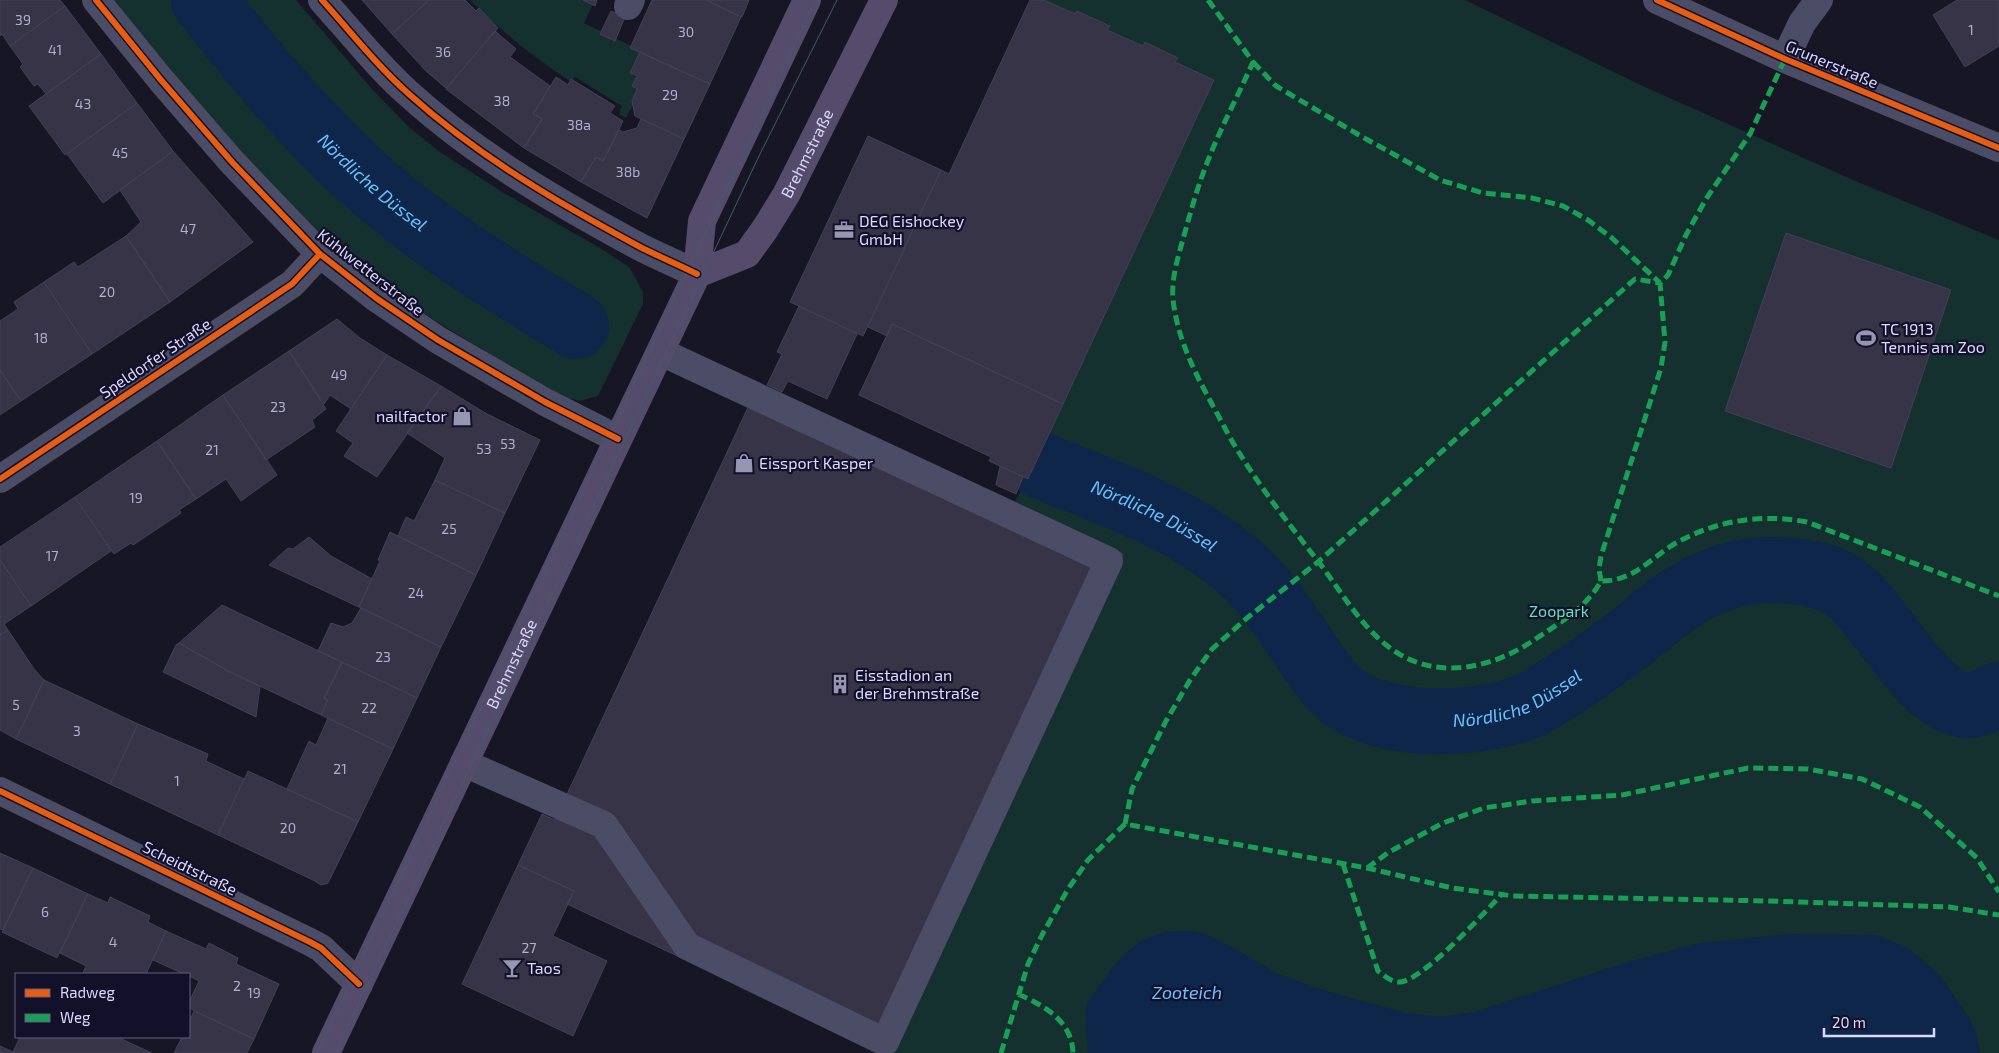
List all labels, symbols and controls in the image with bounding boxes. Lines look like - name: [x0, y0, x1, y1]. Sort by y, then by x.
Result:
- house number: 39: [15, 11, 31, 28]
- house number: 1: [1968, 21, 1974, 38]
- house number: 30: [678, 23, 694, 40]
- street label: Grunerstraße: [1783, 36, 1881, 92]
- house number: 41: [48, 41, 62, 58]
- house number: 36: [435, 43, 451, 60]
- house number: 29: [662, 86, 678, 103]
- house number: 38: [494, 92, 510, 109]
- house number: 43: [75, 95, 91, 112]
- street label: Brehmstraße: [776, 106, 837, 201]
- house number: 38a: [567, 116, 591, 133]
- water label: Nördliche Düssel: [314, 129, 432, 236]
- house number: 45: [112, 144, 128, 161]
- house number: 38b: [616, 163, 640, 180]
- place label: DEG Eishockey GmbH: [859, 211, 965, 248]
- office icon: DEG Eishockey GmbH: [833, 219, 855, 241]
- house number: 47: [180, 220, 196, 237]
- street label: Kühlwetterstraße: [314, 224, 428, 319]
- house number: 20: [99, 283, 115, 300]
- street label: Speldorfer Straße: [96, 313, 214, 402]
- place label: TC 1913 Tennis am Zoo: [1881, 319, 1985, 356]
- sports icon: TC 1913 Tennis am Zoo: [1855, 327, 1877, 349]
- house number: 18: [34, 329, 48, 346]
- house number: 49: [331, 366, 347, 383]
- house number: 23: [270, 398, 286, 415]
- shop icon: nailfactor: [451, 405, 473, 427]
- place label: nailfactor: [376, 406, 448, 425]
- house number: 53: [500, 435, 516, 452]
- house number: 53: [476, 440, 492, 457]
- house number: 21: [205, 441, 219, 458]
- shop icon: Eissport Kasper: [733, 452, 755, 474]
- place label: Eissport Kasper: [759, 453, 874, 472]
- water label: Nördliche Düssel: [1088, 475, 1222, 556]
- house number: 19: [129, 489, 143, 506]
- house number: 25: [441, 520, 457, 537]
- house number: 17: [46, 547, 58, 564]
- house number: 24: [408, 584, 424, 601]
- park label: Zoopark: [1529, 601, 1589, 620]
- street label: Brehmstraße: [481, 616, 540, 712]
- house number: 23: [375, 648, 391, 665]
- water label: Nördliche Düssel: [1452, 664, 1585, 731]
- place label: Eisstadion an der Brehmstraße: [855, 665, 979, 702]
- building icon: Eisstadion an der Brehmstraße: [829, 673, 851, 695]
- house number: 5: [12, 696, 20, 713]
- house number: 22: [361, 699, 377, 716]
- house number: 3: [73, 722, 81, 739]
- house number: 21: [333, 760, 347, 777]
- house number: 1: [174, 772, 180, 789]
- house number: 20: [280, 819, 296, 836]
- street label: Scheidtstraße: [140, 836, 241, 899]
- house number: 6: [41, 903, 49, 920]
- house number: 4: [109, 933, 117, 950]
- house number: 27: [521, 939, 537, 956]
- bar icon: Taos: [501, 957, 523, 979]
- place label: Taos: [527, 958, 561, 977]
- legend: [15, 973, 190, 1038]
- house number: 2: [233, 977, 241, 994]
- water label: Zooteich: [1152, 981, 1222, 1003]
- text: Radweg: [60, 983, 115, 1001]
- house number: 19: [247, 984, 261, 1001]
- scale bar: [1824, 1006, 1934, 1038]
- text: Weg: [60, 1008, 91, 1026]
- text: 20 m: [1832, 1013, 1866, 1031]

